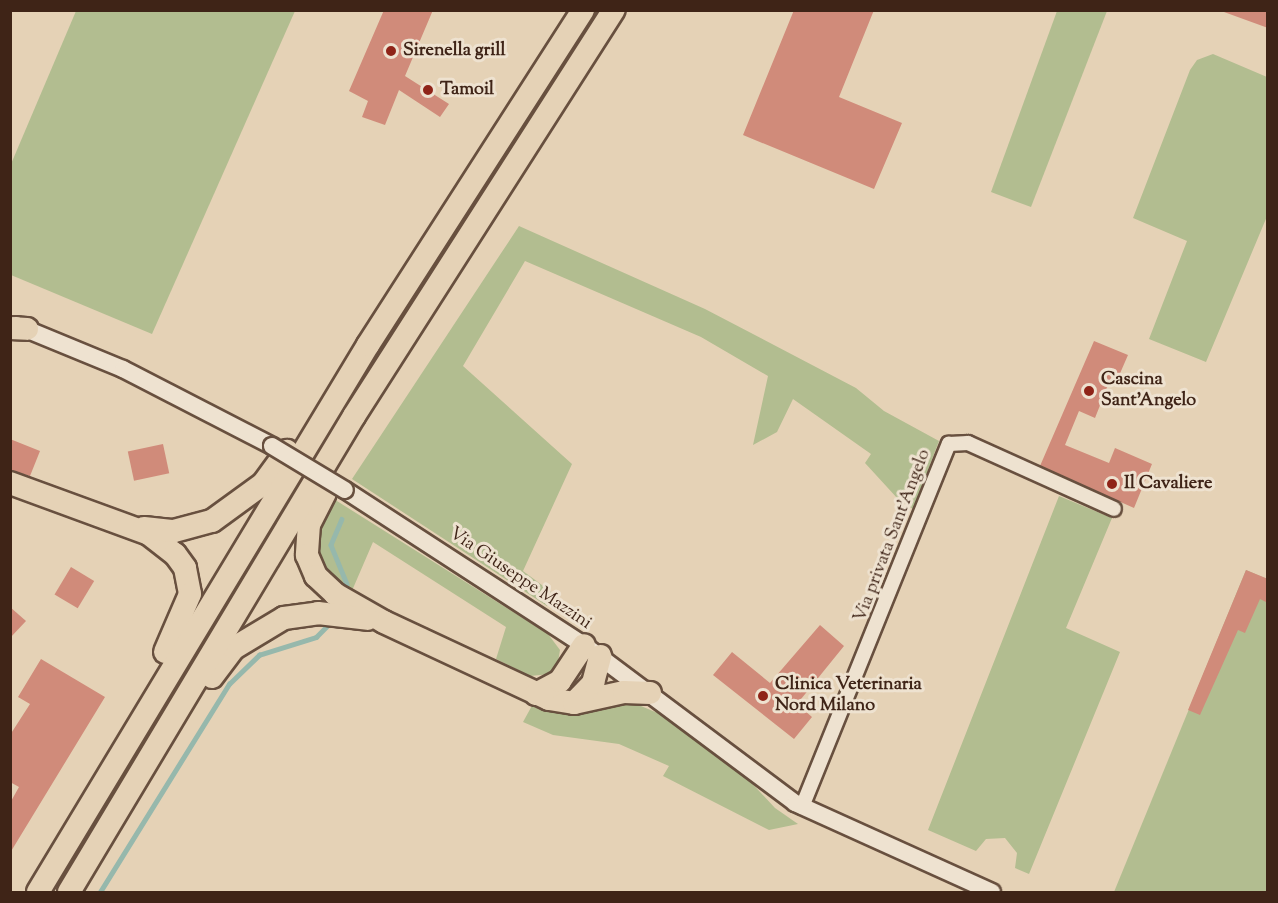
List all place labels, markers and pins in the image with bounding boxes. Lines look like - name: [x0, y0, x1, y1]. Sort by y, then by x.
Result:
- place label: Sirenella grill: [403, 40, 506, 62]
- marker: Sirenella grill: [384, 44, 398, 58]
- place label: Tamoil: [440, 79, 494, 101]
- marker: Tamoil: [421, 83, 435, 97]
- place label: Cascina Sant'Angelo: [1101, 370, 1196, 412]
- marker: Cascina Sant'Angelo: [1082, 384, 1096, 398]
- place label: Il Cavaliere: [1124, 473, 1212, 495]
- marker: Il Cavaliere: [1105, 477, 1119, 491]
- place label: Clinica Veterinaria Nord Milano: [775, 675, 922, 718]
- marker: Clinica Veterinaria Nord Milano: [756, 689, 770, 703]

